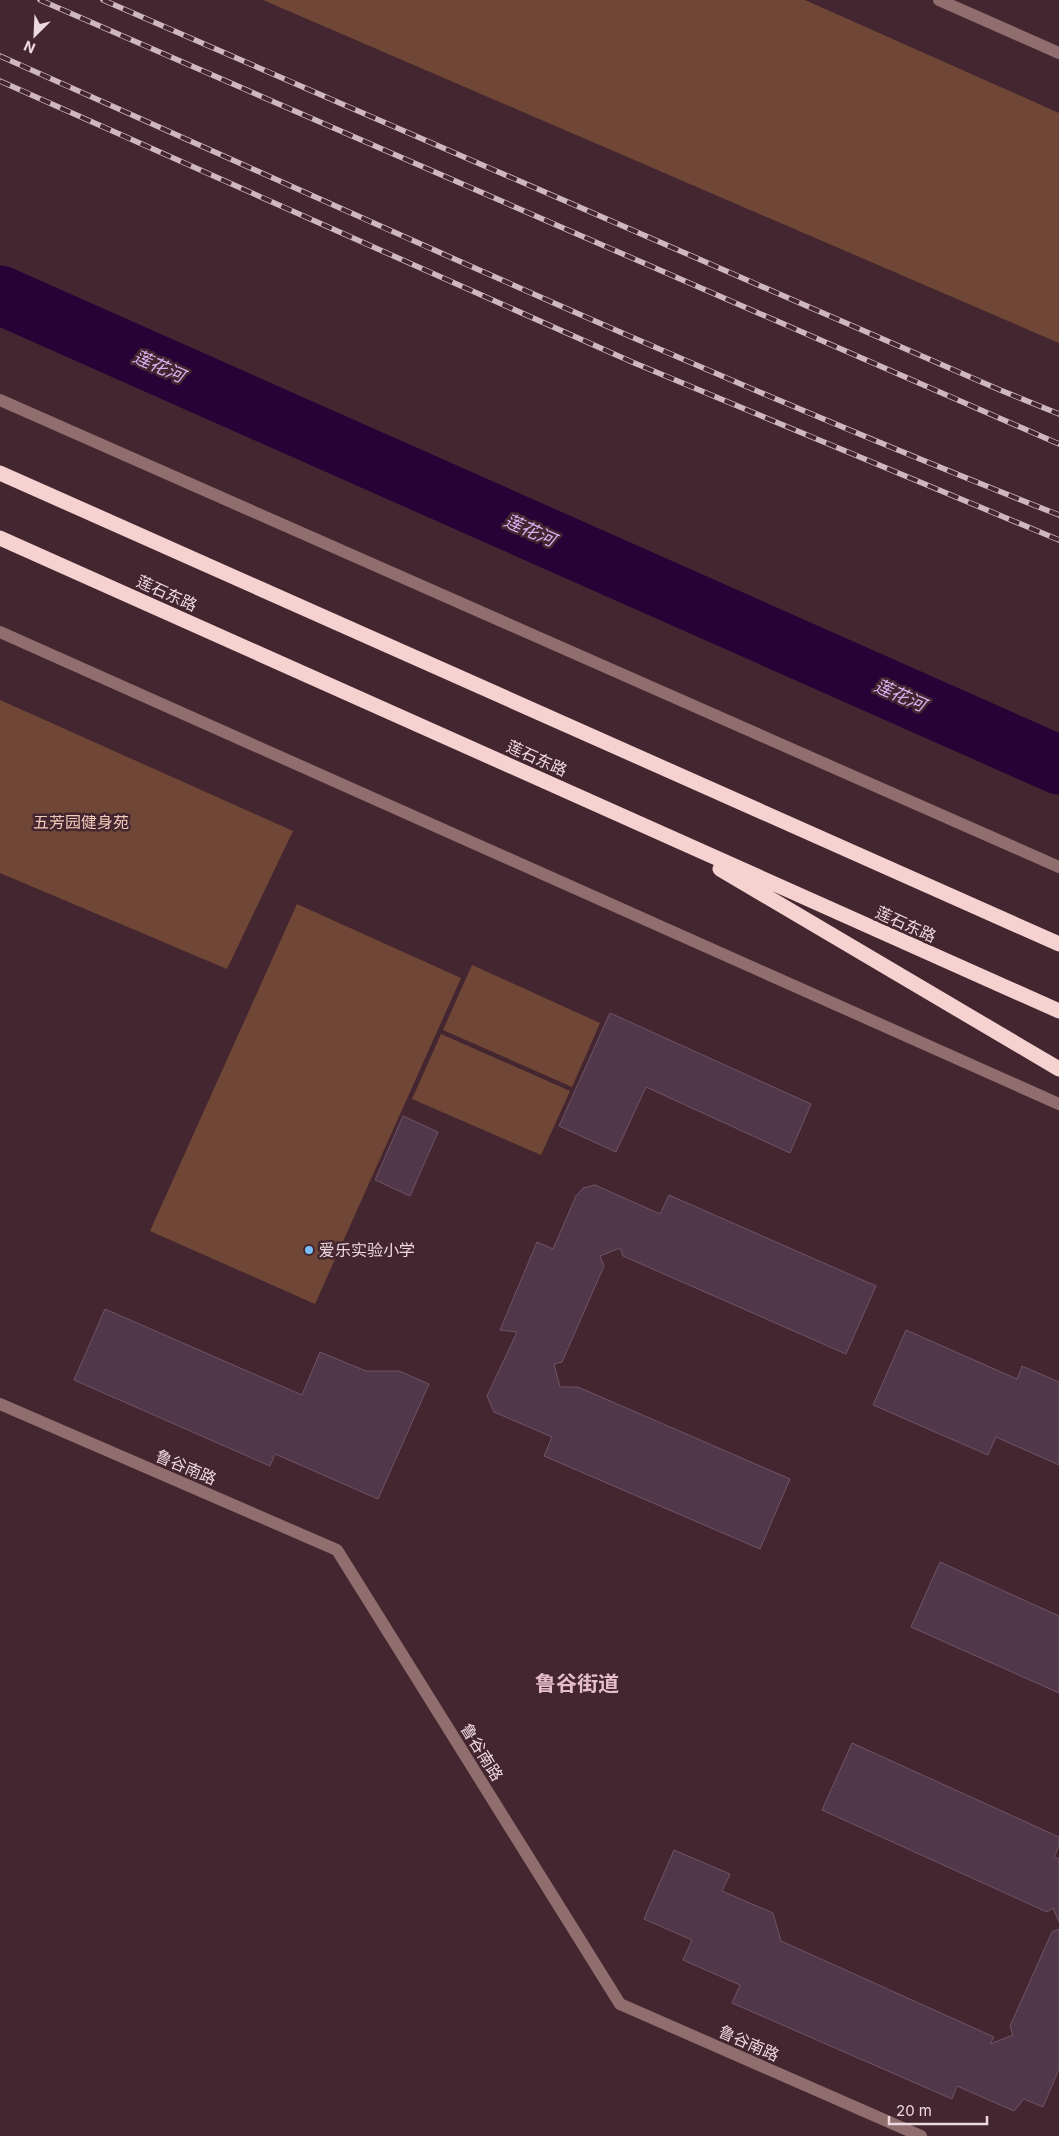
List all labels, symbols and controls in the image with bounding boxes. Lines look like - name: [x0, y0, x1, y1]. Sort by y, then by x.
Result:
- north arrow: [10, 10, 60, 60]
- text: N: [21, 37, 38, 57]
- water label: 莲花河: [130, 345, 191, 388]
- water label: 莲花河: [501, 509, 562, 552]
- street label: 莲石东路: [134, 571, 200, 615]
- water label: 莲花河: [871, 674, 932, 717]
- street label: 莲石东路: [504, 736, 570, 780]
- park label: 五芳园健身苑: [33, 812, 129, 832]
- street label: 莲石东路: [873, 902, 939, 946]
- place label: 爱乐实验小学: [319, 1240, 415, 1260]
- marker: 爱乐实验小学: [303, 1244, 315, 1256]
- street label: 鲁谷南路: [153, 1445, 219, 1489]
- district label: 鲁谷街道: [535, 1671, 619, 1696]
- street label: 鲁谷南路: [457, 1720, 507, 1784]
- street label: 鲁谷南路: [716, 2021, 782, 2065]
- scale bar: [889, 2094, 986, 2126]
- text: 20 m: [896, 2101, 932, 2120]

